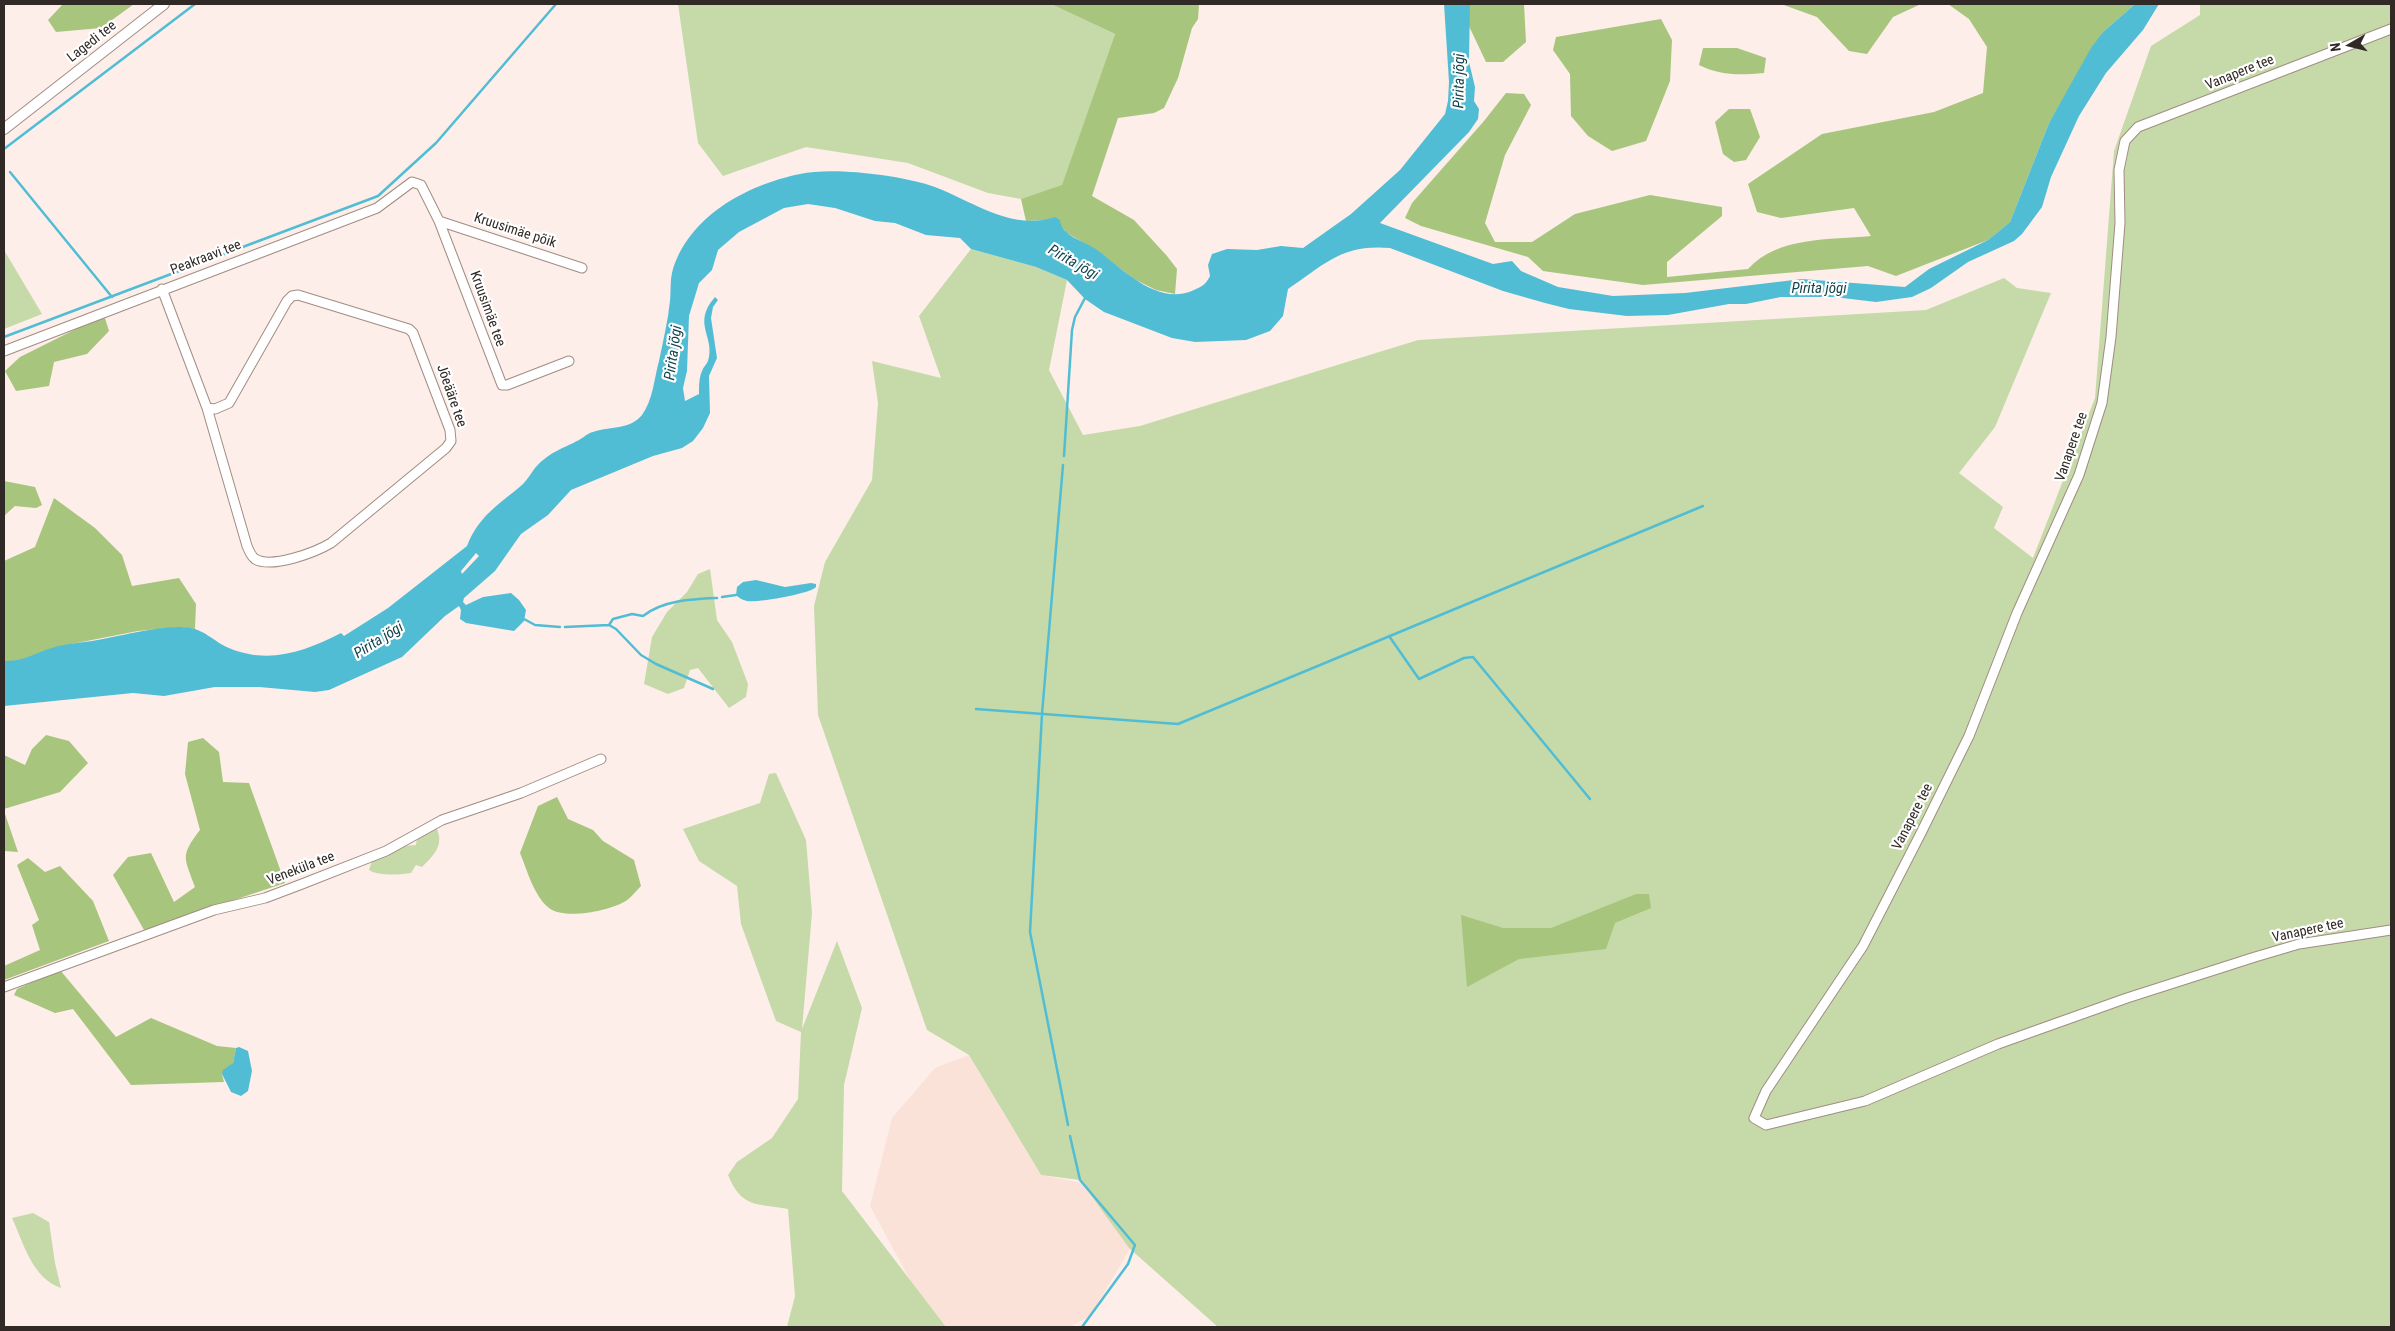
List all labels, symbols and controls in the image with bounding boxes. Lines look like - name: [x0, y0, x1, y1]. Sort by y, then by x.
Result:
- street label: Lagedi tee: [64, 18, 120, 66]
- north arrow: [2325, 20, 2375, 70]
- text: N: [2327, 42, 2344, 52]
- street label: Vanapere tee: [2203, 52, 2277, 94]
- water label: Pirita jõgi: [1451, 53, 1469, 109]
- street label: Kruusimäe põik: [472, 210, 558, 252]
- street label: Peakraavi tee: [168, 237, 244, 279]
- water label: Pirita jõgi: [1045, 241, 1101, 285]
- street label: Kruusimäe tee: [466, 269, 508, 349]
- water label: Pirita jõgi: [1792, 280, 1846, 298]
- water label: Pirita jõgi: [661, 325, 687, 381]
- street label: Jõeääre tee: [432, 363, 470, 429]
- street label: Vanapere tee: [2052, 410, 2092, 484]
- water label: Pirita jõgi: [351, 619, 407, 663]
- street label: Vanapere tee: [1889, 781, 1937, 853]
- street label: Veneküla tee: [265, 848, 337, 890]
- street label: Vanapere tee: [2271, 915, 2345, 947]

